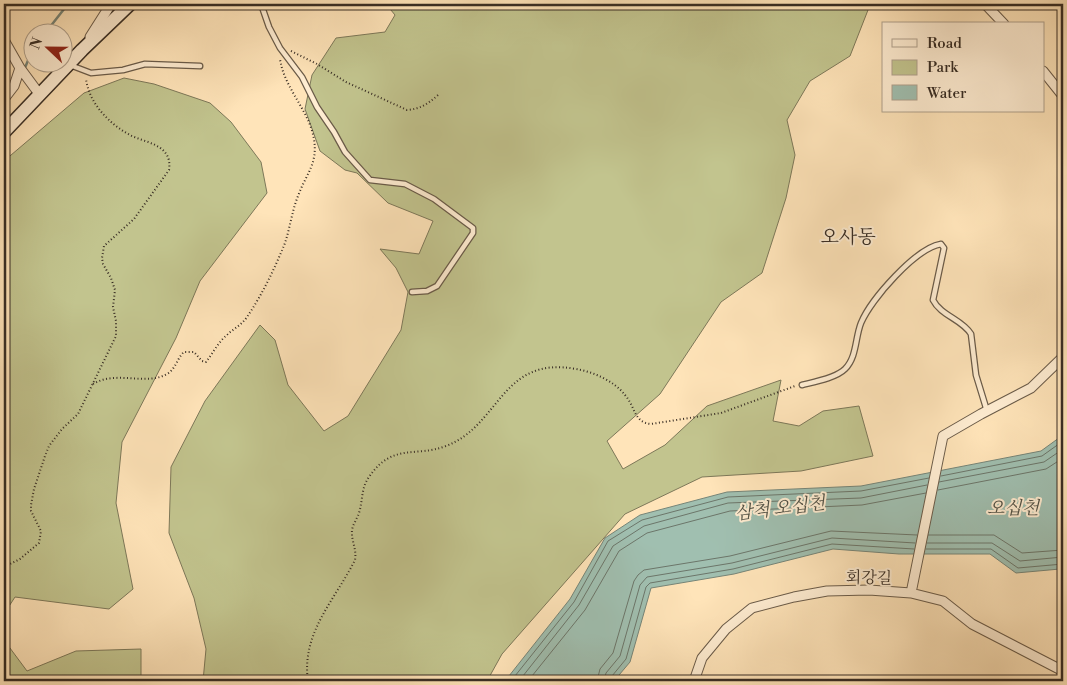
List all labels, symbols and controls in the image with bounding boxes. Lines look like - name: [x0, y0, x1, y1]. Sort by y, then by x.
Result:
- north arrow: [22, 22, 72, 72]
- legend: [882, 22, 1044, 112]
- text: Road: [927, 34, 962, 53]
- text: N: [26, 35, 47, 52]
- text: Park: [927, 58, 959, 77]
- text: Water: [926, 84, 967, 103]
- district label: 오사동: [820, 225, 876, 249]
- water label: 삼척 오십천: [734, 491, 828, 525]
- water label: 오십천: [987, 497, 1041, 520]
- street label: 회강길: [846, 568, 892, 588]

